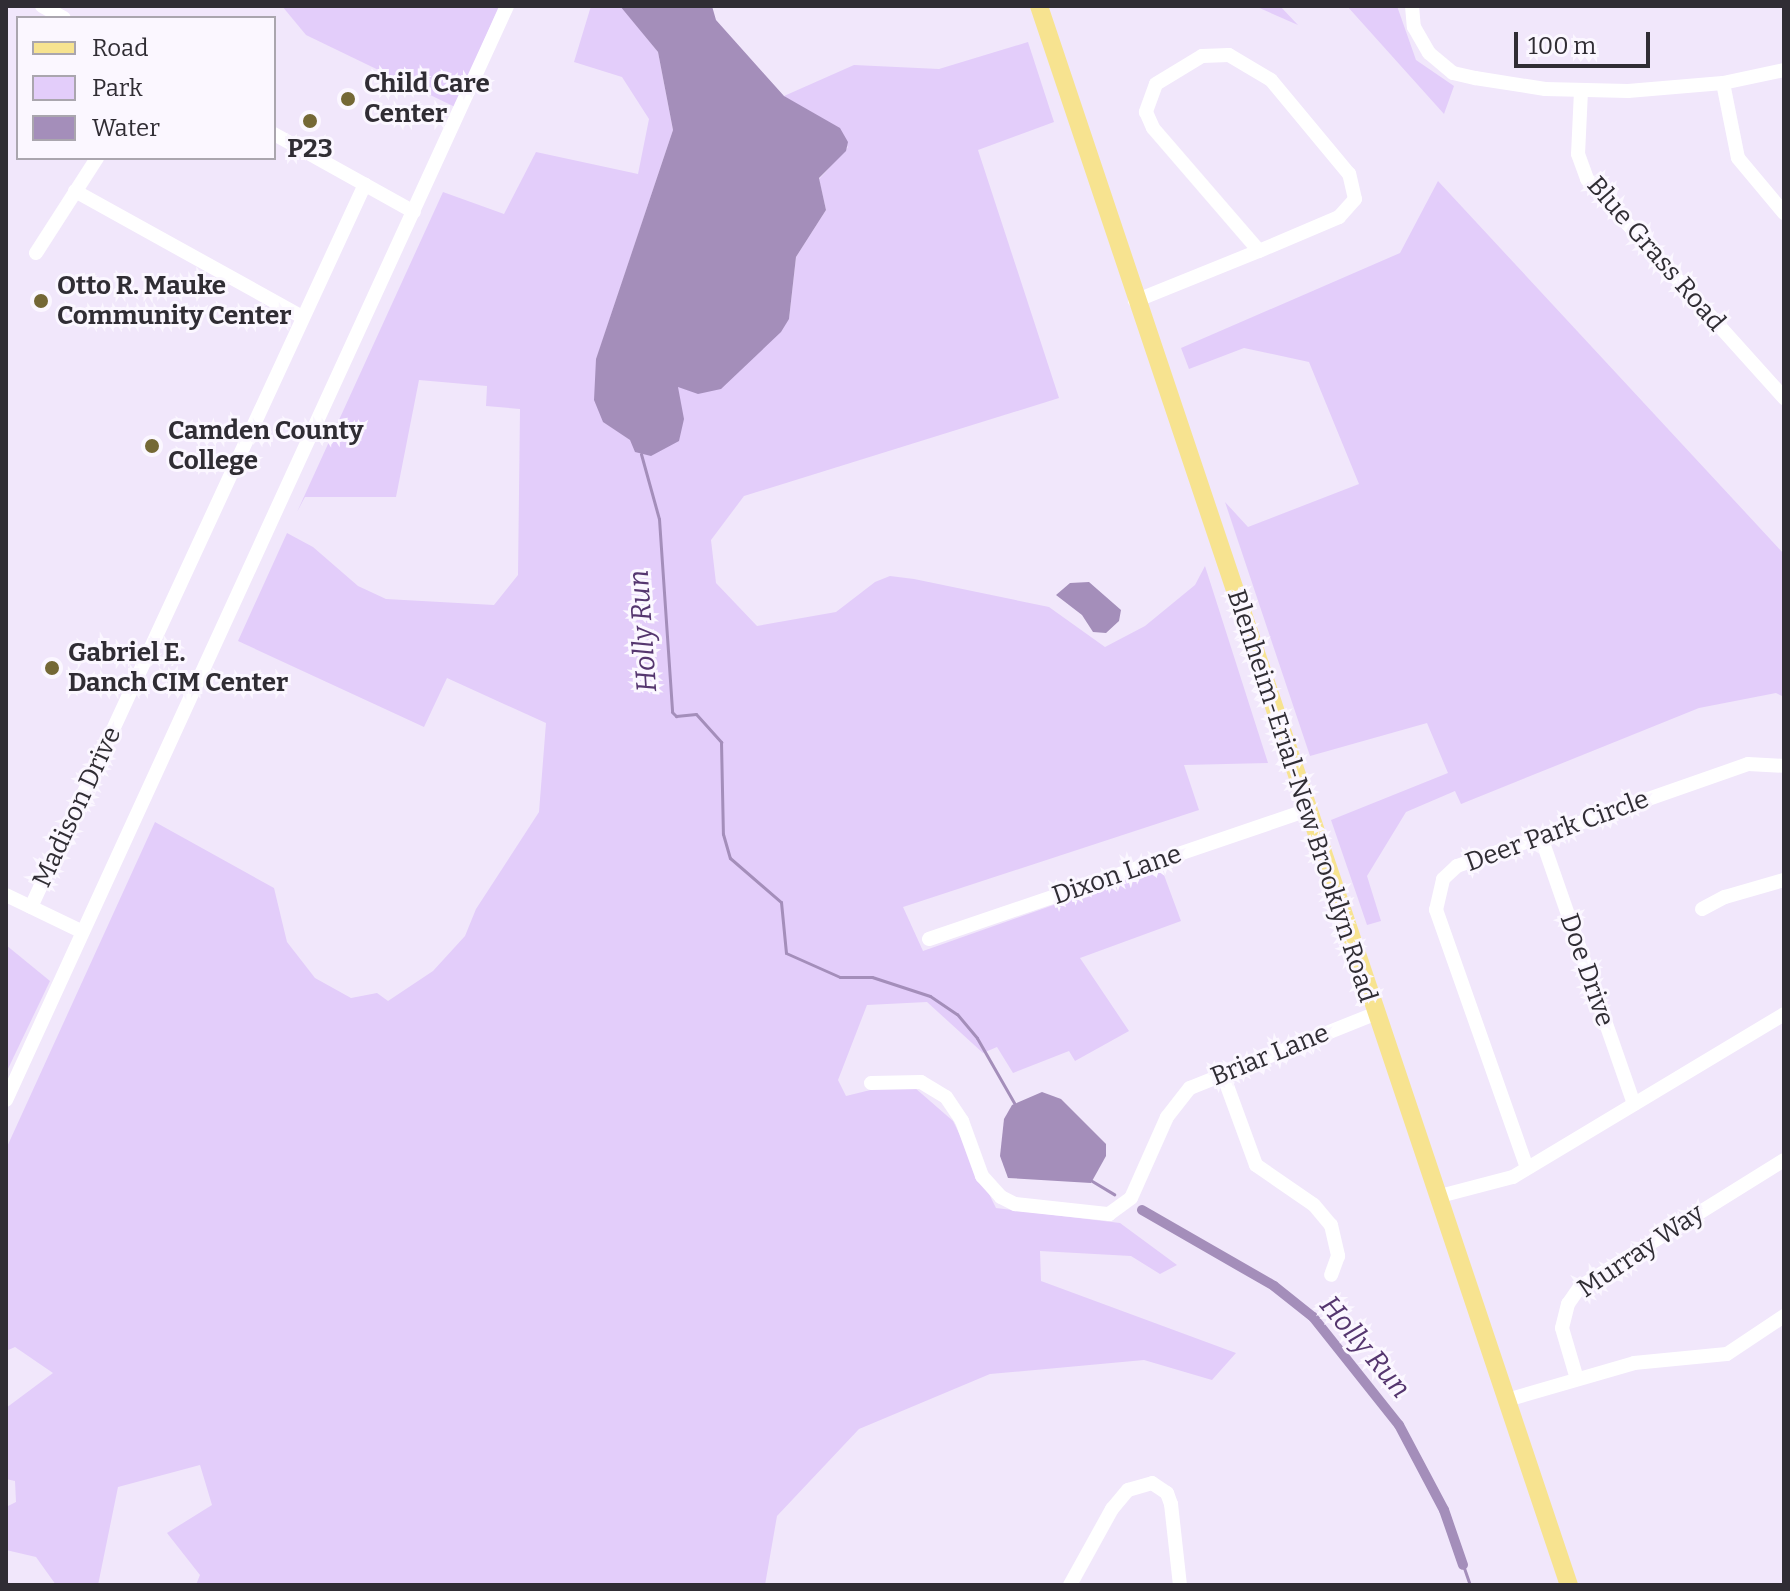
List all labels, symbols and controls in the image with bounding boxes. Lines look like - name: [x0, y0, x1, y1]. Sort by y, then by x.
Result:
- legend: [16, 16, 276, 160]
- scale bar: [1518, 16, 1654, 66]
- text: 100 m: [1528, 32, 1596, 60]
- text: Road: [92, 34, 148, 62]
- place label: Child Care Center: [364, 68, 490, 130]
- text: Park: [92, 74, 143, 102]
- marker: Child Care Center: [339, 90, 357, 108]
- marker: P23: [301, 112, 319, 130]
- text: Water: [92, 114, 160, 142]
- place label: P23: [287, 133, 333, 165]
- street label: Blue Grass Road: [1580, 170, 1732, 338]
- place label: Otto R. Mauke Community Center: [57, 270, 291, 332]
- marker: Otto R. Mauke Community Center: [32, 292, 50, 310]
- place label: Camden County College: [168, 415, 363, 476]
- marker: Camden County College: [143, 437, 161, 455]
- water label: Holly Run: [622, 569, 664, 693]
- street label: Blenheim-Erial-New Brooklyn Road: [1220, 586, 1384, 1006]
- place label: Gabriel E. Danch CIM Center: [68, 637, 288, 698]
- marker: Gabriel E. Danch CIM Center: [43, 659, 61, 677]
- street label: Madison Drive: [26, 722, 128, 892]
- street label: Deer Park Circle: [1461, 783, 1653, 879]
- street label: Dixon Lane: [1048, 838, 1186, 912]
- street label: Doe Drive: [1553, 910, 1621, 1030]
- street label: Briar Lane: [1206, 1017, 1334, 1093]
- street label: Murray Way: [1572, 1197, 1710, 1305]
- water label: Holly Run: [1313, 1289, 1417, 1405]

